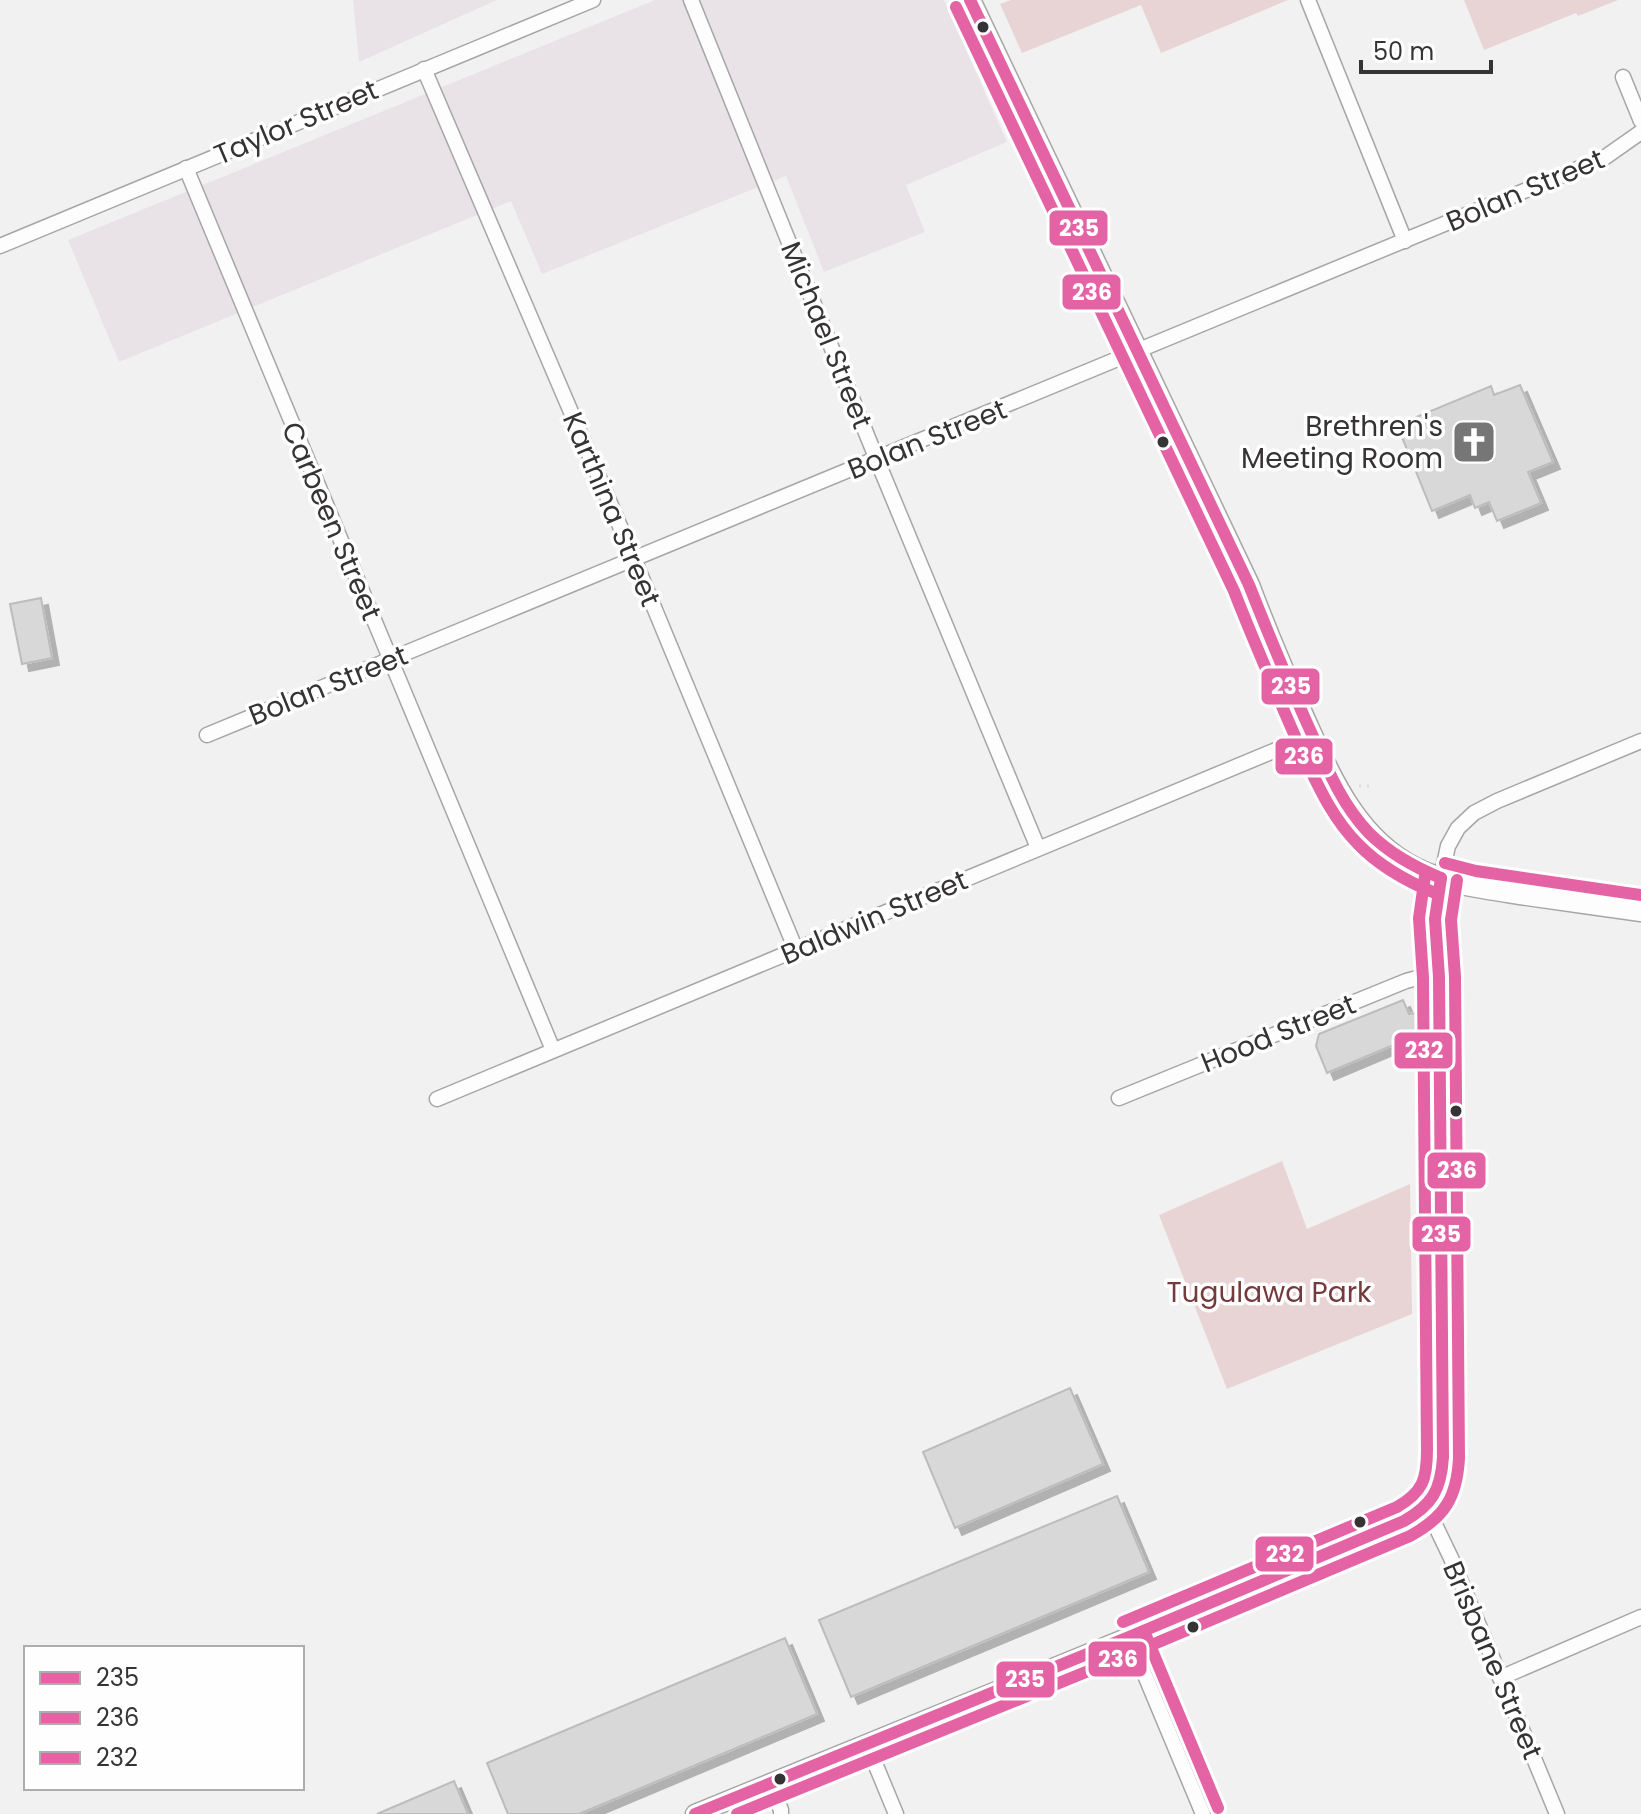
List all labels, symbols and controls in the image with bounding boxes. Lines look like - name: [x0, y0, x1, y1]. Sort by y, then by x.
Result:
- unlabelled marker: [975, 19, 991, 35]
- scale bar: [1361, 24, 1491, 74]
- text: 50 m: [1373, 35, 1434, 68]
- street label: Taylor Street: [208, 70, 384, 175]
- street label: Bolan Street: [1440, 140, 1610, 241]
- line badge: 235: [1048, 209, 1109, 247]
- text: 235: [1059, 213, 1099, 244]
- street label: Michael Street: [771, 236, 882, 435]
- line badge: 236: [1061, 273, 1122, 311]
- text: 236: [1072, 277, 1112, 308]
- street label: Bolan Street: [842, 390, 1013, 489]
- street label: Karthina Street: [553, 406, 670, 612]
- place label: Brethren's Meeting Room: [1241, 407, 1443, 478]
- street label: Carbeen Street: [272, 416, 391, 626]
- church icon: Brethren's Meeting Room: [1450, 418, 1498, 466]
- unlabelled marker: [1155, 434, 1171, 450]
- street label: Bolan Street: [243, 636, 414, 735]
- line badge: 235: [1260, 667, 1321, 706]
- text: 235: [1271, 671, 1311, 702]
- line badge: 236: [1274, 737, 1334, 776]
- text: 236: [1284, 741, 1324, 772]
- street label: Baldwin Street: [775, 861, 973, 974]
- street label: Hood Street: [1195, 985, 1361, 1082]
- line badge: 232: [1393, 1031, 1454, 1070]
- text: 232: [1405, 1035, 1443, 1066]
- unlabelled marker: [1448, 1103, 1464, 1119]
- line badge: 236: [1426, 1151, 1487, 1190]
- text: 236: [1437, 1155, 1477, 1186]
- line badge: 235: [1411, 1215, 1472, 1253]
- text: 235: [1421, 1219, 1461, 1250]
- park label: Tugulawa Park: [1166, 1273, 1372, 1312]
- unlabelled marker: [1352, 1514, 1368, 1530]
- line badge: 232: [1254, 1535, 1315, 1573]
- text: 232: [1266, 1539, 1304, 1570]
- street label: Brisbane Street: [1433, 1555, 1552, 1765]
- unlabelled marker: [1185, 1619, 1201, 1635]
- line badge: 236: [1087, 1640, 1148, 1678]
- text: 236: [1098, 1644, 1138, 1675]
- legend: [24, 1646, 304, 1790]
- line badge: 235: [995, 1660, 1056, 1699]
- text: 235: [96, 1661, 139, 1694]
- text: 235: [1005, 1664, 1045, 1695]
- text: 236: [96, 1701, 139, 1734]
- text: 232: [96, 1741, 138, 1774]
- unlabelled marker: [772, 1771, 788, 1787]

